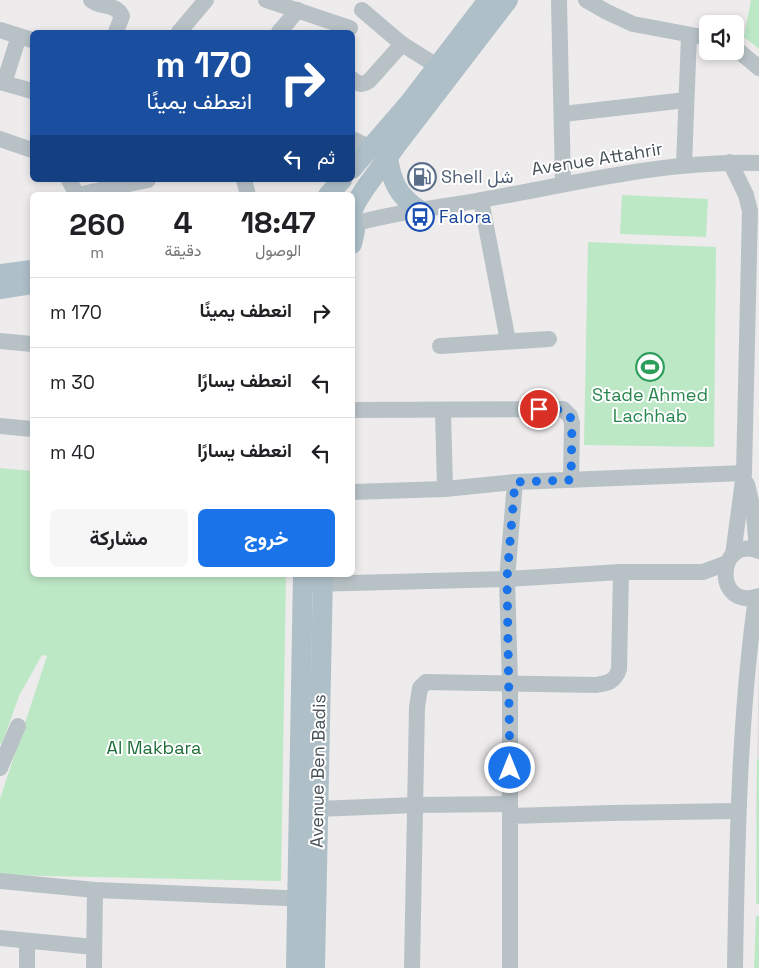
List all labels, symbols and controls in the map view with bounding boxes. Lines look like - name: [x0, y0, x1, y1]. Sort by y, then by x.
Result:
- map controls: [699, 15, 744, 60]
- button: sound: [699, 15, 744, 60]
- text: 170 m: [155, 43, 252, 87]
- icon: right: [270, 50, 335, 115]
- text: انعطف يمينًا: [146, 87, 252, 115]
- street label: Avenue Attahrir: [530, 137, 664, 180]
- icon: left: [279, 145, 307, 173]
- text: ثم: [317, 145, 335, 170]
- fuel station icon: Shell شل: [407, 162, 437, 192]
- place label: Shell شل: [441, 165, 513, 188]
- bus stop icon: Falora: [405, 202, 435, 232]
- text: 4: [173, 203, 192, 242]
- text: 18:47: [241, 203, 316, 242]
- text: 260: [69, 205, 125, 244]
- place label: Falora: [439, 205, 491, 228]
- text: دقيقة: [164, 240, 201, 261]
- text: الوصول: [255, 240, 301, 261]
- text: m: [90, 242, 104, 263]
- text: انعطف يمينًا: [200, 298, 292, 323]
- icon: right: [307, 299, 335, 327]
- text: 170 m: [50, 300, 102, 325]
- sports icon: Stade Ahmed Lachhab: [635, 352, 665, 382]
- text: انعطف يسارًا: [197, 368, 292, 393]
- icon: left: [307, 369, 335, 397]
- text: 30 m: [50, 370, 95, 395]
- place label: Stade Ahmed Lachhab: [592, 383, 708, 427]
- pin: [518, 388, 560, 430]
- icon: arrive: [525, 395, 553, 423]
- text: انعطف يسارًا: [197, 438, 292, 463]
- icon: left: [307, 439, 335, 467]
- text: 40 m: [50, 440, 95, 465]
- button: مشاركة: [50, 509, 188, 567]
- button: خروج: [198, 509, 335, 567]
- street label: Avenue Ben Badis: [305, 694, 330, 848]
- park label: Al Makbara: [107, 736, 201, 759]
- position arrow: [483, 741, 535, 793]

